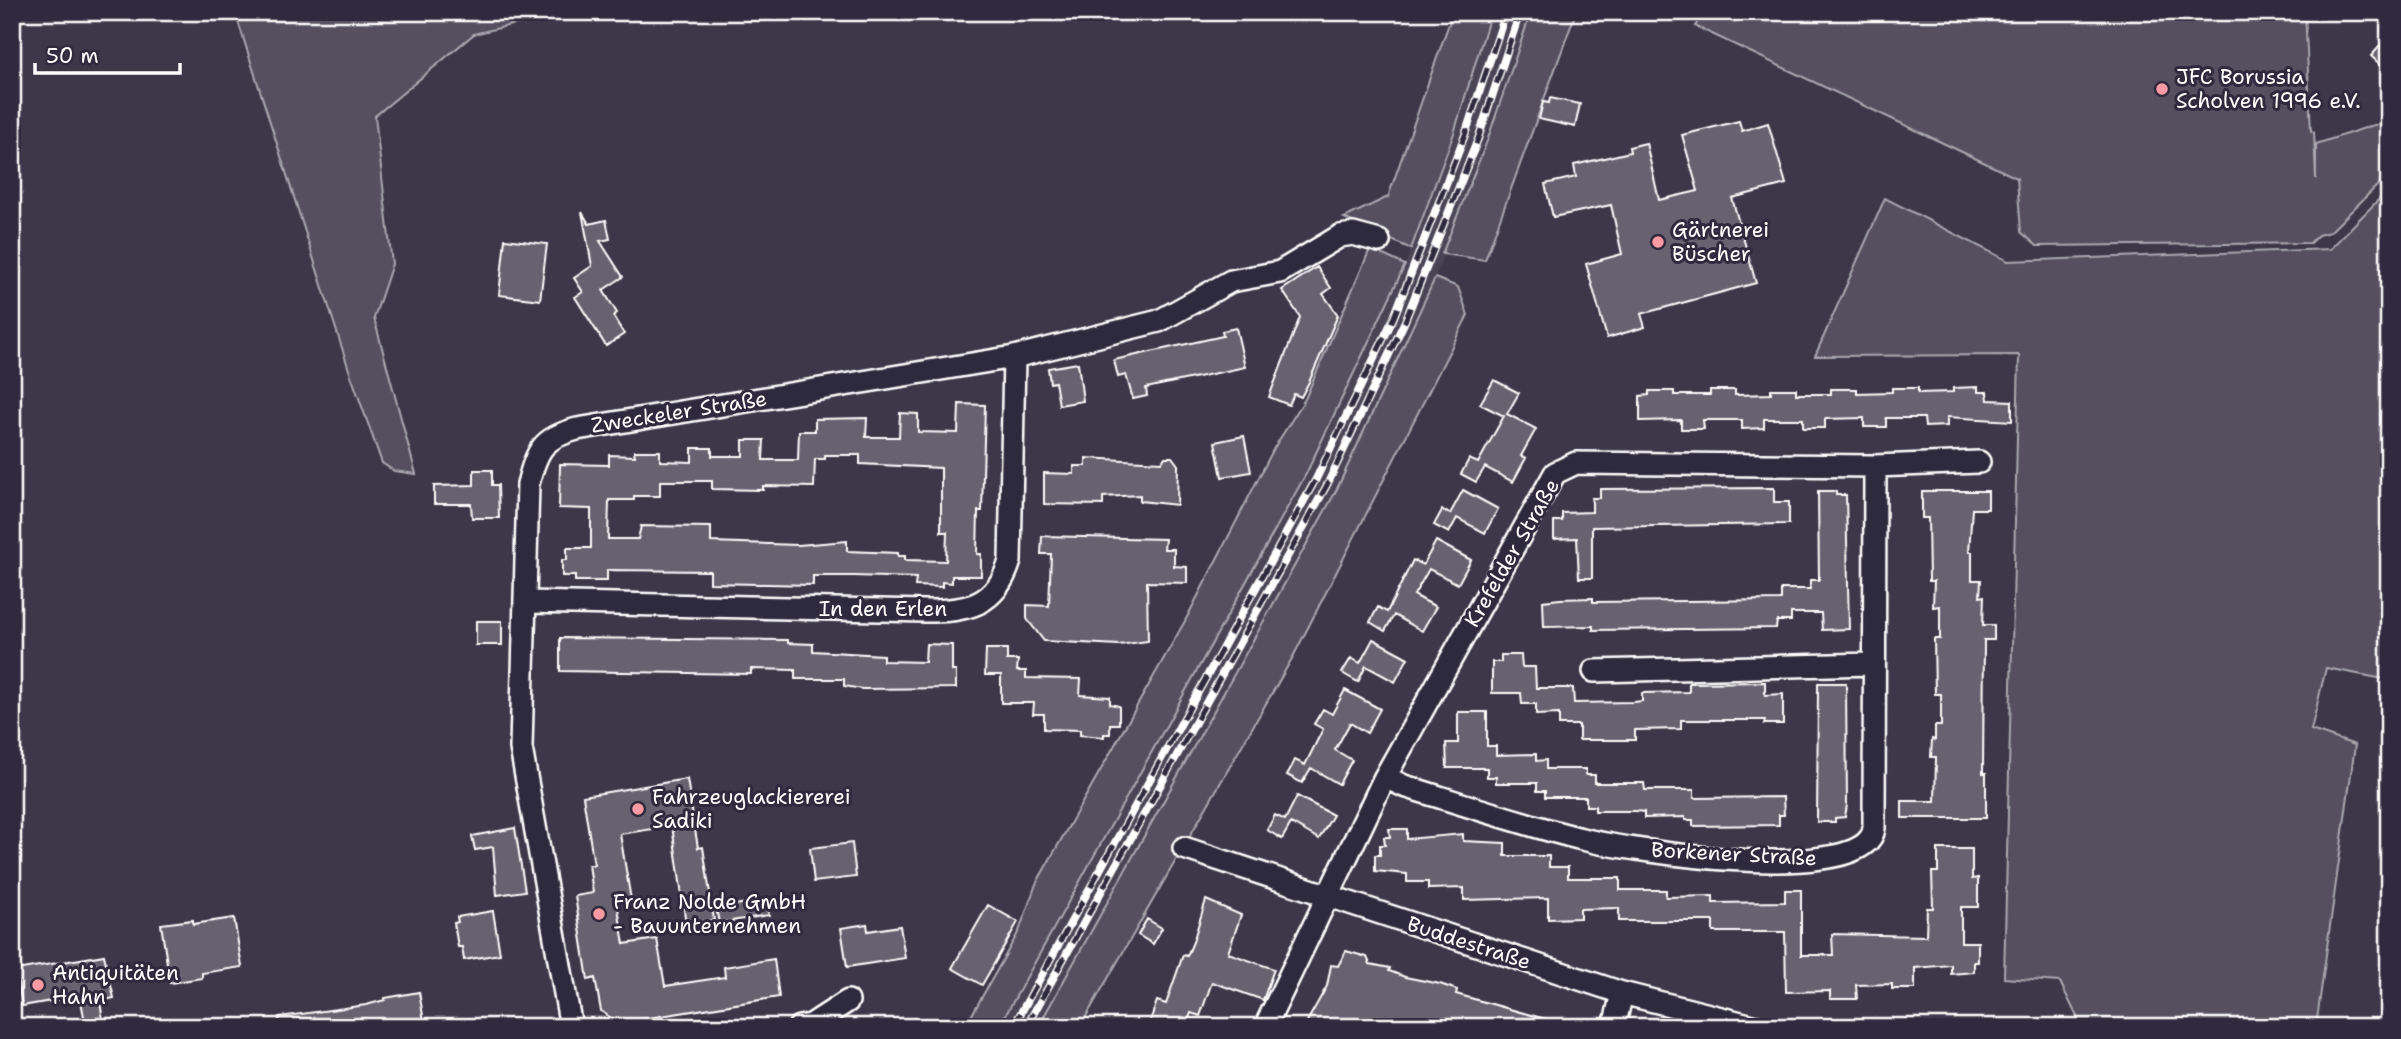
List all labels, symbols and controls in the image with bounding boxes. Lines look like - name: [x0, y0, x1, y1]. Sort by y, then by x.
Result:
- scale bar: [35, 32, 180, 76]
- text: 50 m: [46, 42, 99, 70]
- place label: JFC Borussia Scholven 1996 e.V.: [2176, 63, 2361, 115]
- marker: JFC Borussia Scholven 1996 e.V.: [2154, 81, 2170, 97]
- place label: Gärtnerei Büscher: [1672, 216, 1769, 268]
- marker: Gärtnerei Büscher: [1650, 234, 1666, 250]
- street label: Zweckeler Straße: [589, 384, 769, 440]
- street label: Krefelder Straße: [1458, 474, 1566, 632]
- street label: In den Erlen: [819, 595, 947, 623]
- place label: Fahrzeuglackiererei Sadiki: [652, 783, 851, 835]
- marker: Fahrzeuglackiererei Sadiki: [630, 801, 646, 817]
- street label: Borkener Straße: [1650, 836, 1818, 872]
- place label: Franz Nolde GmbH - Bauunternehmen: [613, 888, 806, 940]
- marker: Franz Nolde GmbH - Bauunternehmen: [591, 906, 607, 922]
- street label: Buddestraße: [1404, 910, 1534, 976]
- place label: Antiquitäten Hahn: [52, 959, 179, 1011]
- marker: Antiquitäten Hahn: [30, 977, 46, 993]

